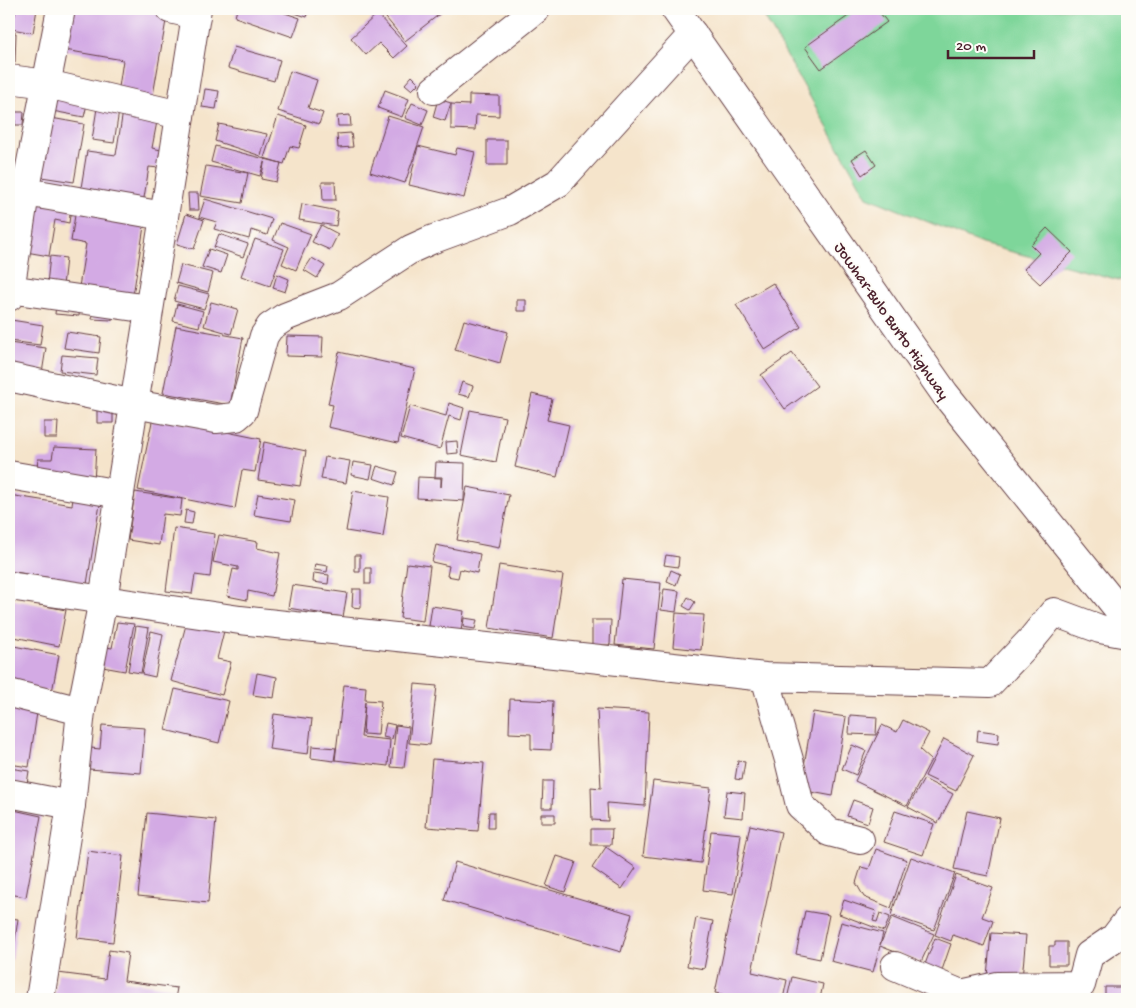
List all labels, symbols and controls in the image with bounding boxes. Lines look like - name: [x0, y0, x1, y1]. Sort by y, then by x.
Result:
- scale bar: [948, 28, 1035, 60]
- text: 20 m: [956, 38, 986, 56]
- street label: Jowhar-Bulo Burto Highway: [828, 240, 952, 405]

